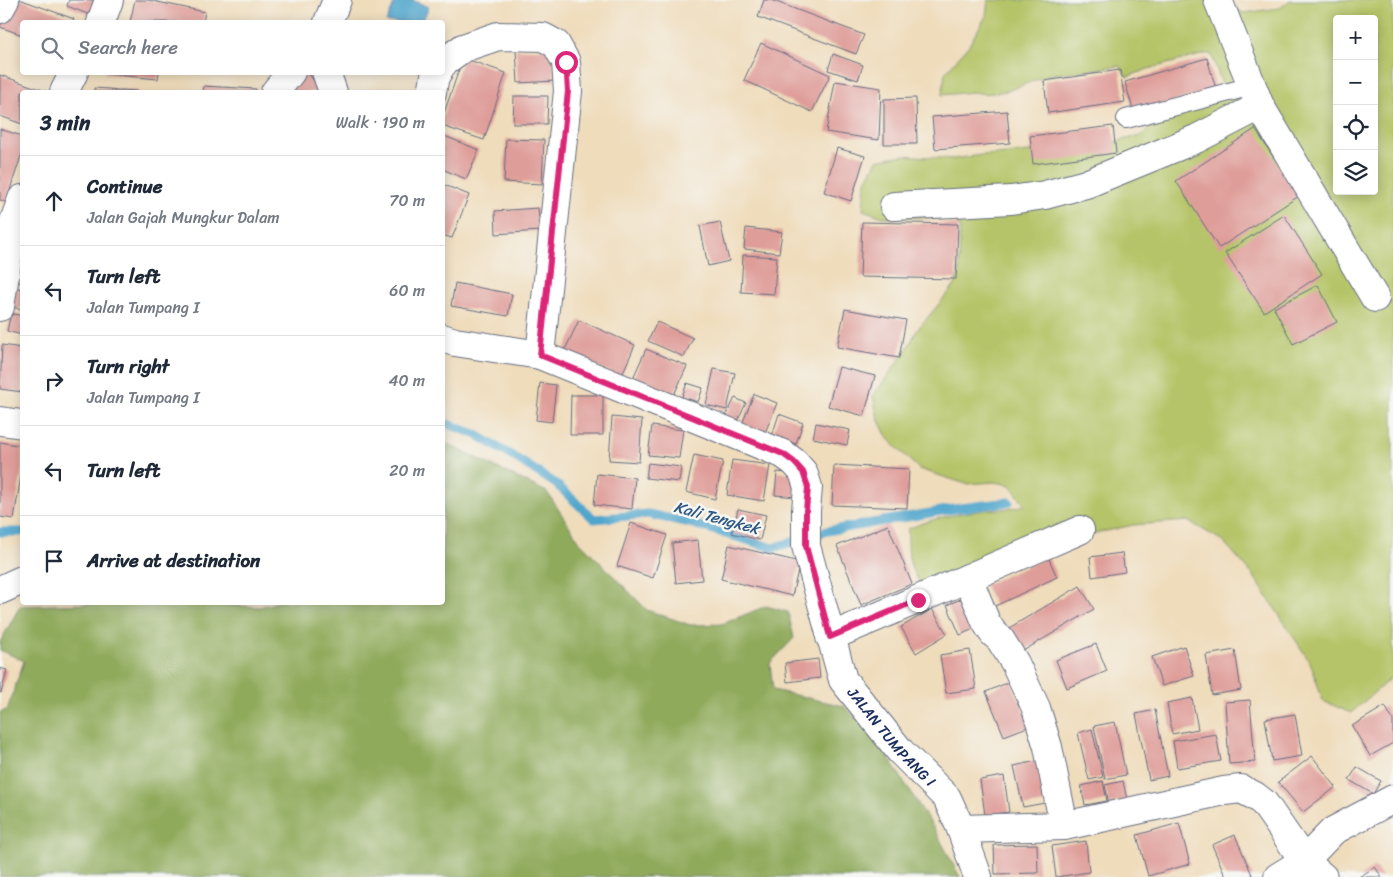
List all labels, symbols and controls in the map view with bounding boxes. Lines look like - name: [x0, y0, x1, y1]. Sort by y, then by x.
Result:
- map controls: [1333, 15, 1378, 195]
- button: +: [1333, 15, 1378, 60]
- search box: [20, 20, 445, 75]
- text: Search here: [78, 31, 178, 64]
- icon: search: [38, 34, 66, 62]
- route start: [555, 51, 578, 74]
- button: −: [1333, 60, 1378, 105]
- text: 3 min: [40, 104, 90, 142]
- button: locate: [1333, 105, 1378, 150]
- text: Walk · 190 m: [336, 108, 425, 137]
- button: layers: [1333, 150, 1378, 195]
- text: Continue: [87, 170, 163, 203]
- text: 70 m: [389, 186, 425, 215]
- icon: ahead: [40, 187, 68, 215]
- text: Jalan Gajah Mungkur Dalam: [87, 203, 280, 232]
- text: Turn left: [87, 260, 160, 293]
- text: 60 m: [389, 276, 425, 305]
- icon: left: [40, 277, 68, 305]
- text: Jalan Tumpang I: [87, 293, 200, 322]
- text: Turn right: [87, 350, 169, 383]
- text: 40 m: [388, 366, 425, 395]
- icon: right: [40, 367, 68, 395]
- text: Jalan Tumpang I: [87, 383, 200, 412]
- text: Turn left: [87, 454, 160, 487]
- text: 20 m: [389, 456, 425, 485]
- icon: left: [40, 457, 68, 485]
- water label: Kali Tengkek: [671, 492, 765, 543]
- text: Arrive at destination: [87, 544, 260, 577]
- icon: arrive: [40, 547, 68, 575]
- route end: [907, 589, 930, 612]
- street label: JALAN TUMPANG I: [840, 681, 943, 794]

